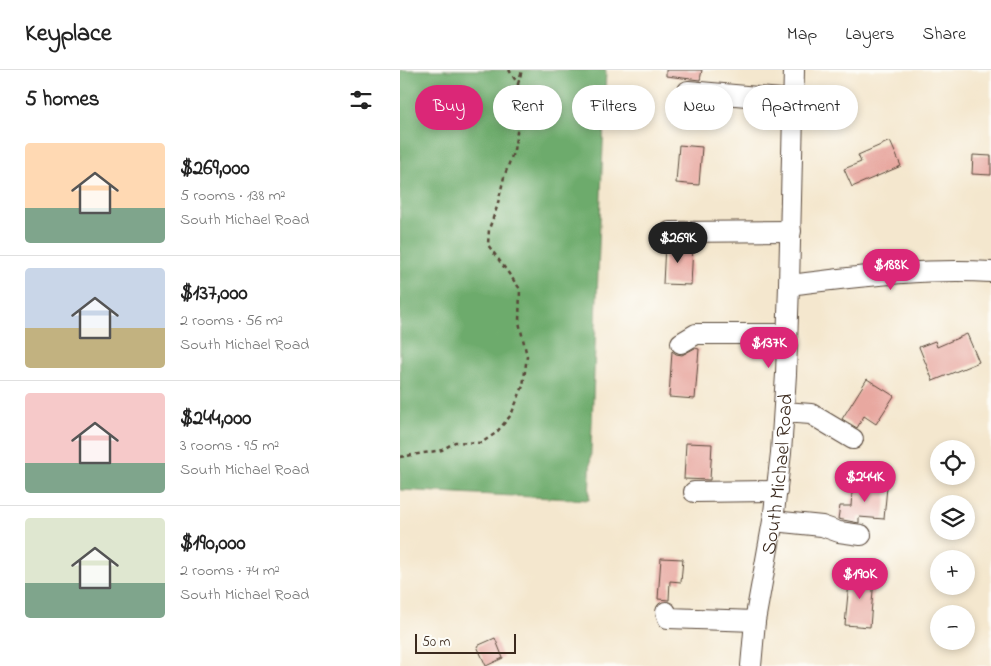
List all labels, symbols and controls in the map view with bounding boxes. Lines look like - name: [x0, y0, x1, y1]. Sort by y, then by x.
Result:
- text: Keyplace: [25, 17, 111, 52]
- text: Map: [787, 22, 817, 48]
- text: Layers: [845, 22, 895, 48]
- text: Share: [923, 22, 966, 48]
- text: 5 homes: [25, 85, 100, 115]
- chip: Buy: [415, 85, 483, 130]
- chip: Rent: [493, 85, 562, 130]
- chip: Filters: [572, 85, 655, 130]
- chip: New: [665, 85, 733, 130]
- chip: Apartment: [743, 85, 858, 130]
- icon: filters: [347, 86, 375, 114]
- text: $269,000: [180, 154, 250, 184]
- icon: home: [65, 163, 125, 223]
- text: 5 rooms · 138 m²: [180, 184, 286, 208]
- text: South Michael Road: [180, 208, 309, 232]
- pin: $269K: [643, 222, 713, 264]
- text: $269K: [659, 226, 697, 250]
- pin: $188K: [856, 248, 926, 291]
- text: $188K: [874, 253, 908, 277]
- text: $137,000: [180, 279, 248, 309]
- icon: home: [65, 288, 125, 348]
- text: 2 rooms · 56 m²: [180, 309, 283, 333]
- pin: $137K: [734, 326, 804, 369]
- text: $137K: [751, 331, 787, 355]
- text: South Michael Road: [180, 333, 309, 357]
- street label: South Michael Road: [755, 393, 802, 557]
- text: $244,000: [180, 404, 251, 434]
- icon: home: [65, 413, 125, 473]
- text: 3 rooms · 95 m²: [180, 434, 279, 458]
- map controls: [930, 440, 975, 650]
- button: locate: [930, 440, 975, 485]
- text: South Michael Road: [180, 458, 309, 482]
- pin: $244K: [830, 460, 900, 503]
- text: $244K: [846, 465, 884, 489]
- button: layers: [930, 495, 975, 540]
- text: $190,000: [180, 529, 246, 559]
- icon: home: [65, 538, 125, 598]
- button: +: [930, 550, 975, 595]
- pin: $190K: [825, 558, 895, 600]
- text: 2 rooms · 74 m²: [180, 559, 280, 583]
- text: $190K: [843, 562, 877, 586]
- text: South Michael Road: [180, 583, 309, 607]
- button: −: [930, 605, 975, 650]
- scale bar: [415, 631, 516, 654]
- text: 50 m: [422, 632, 450, 653]

